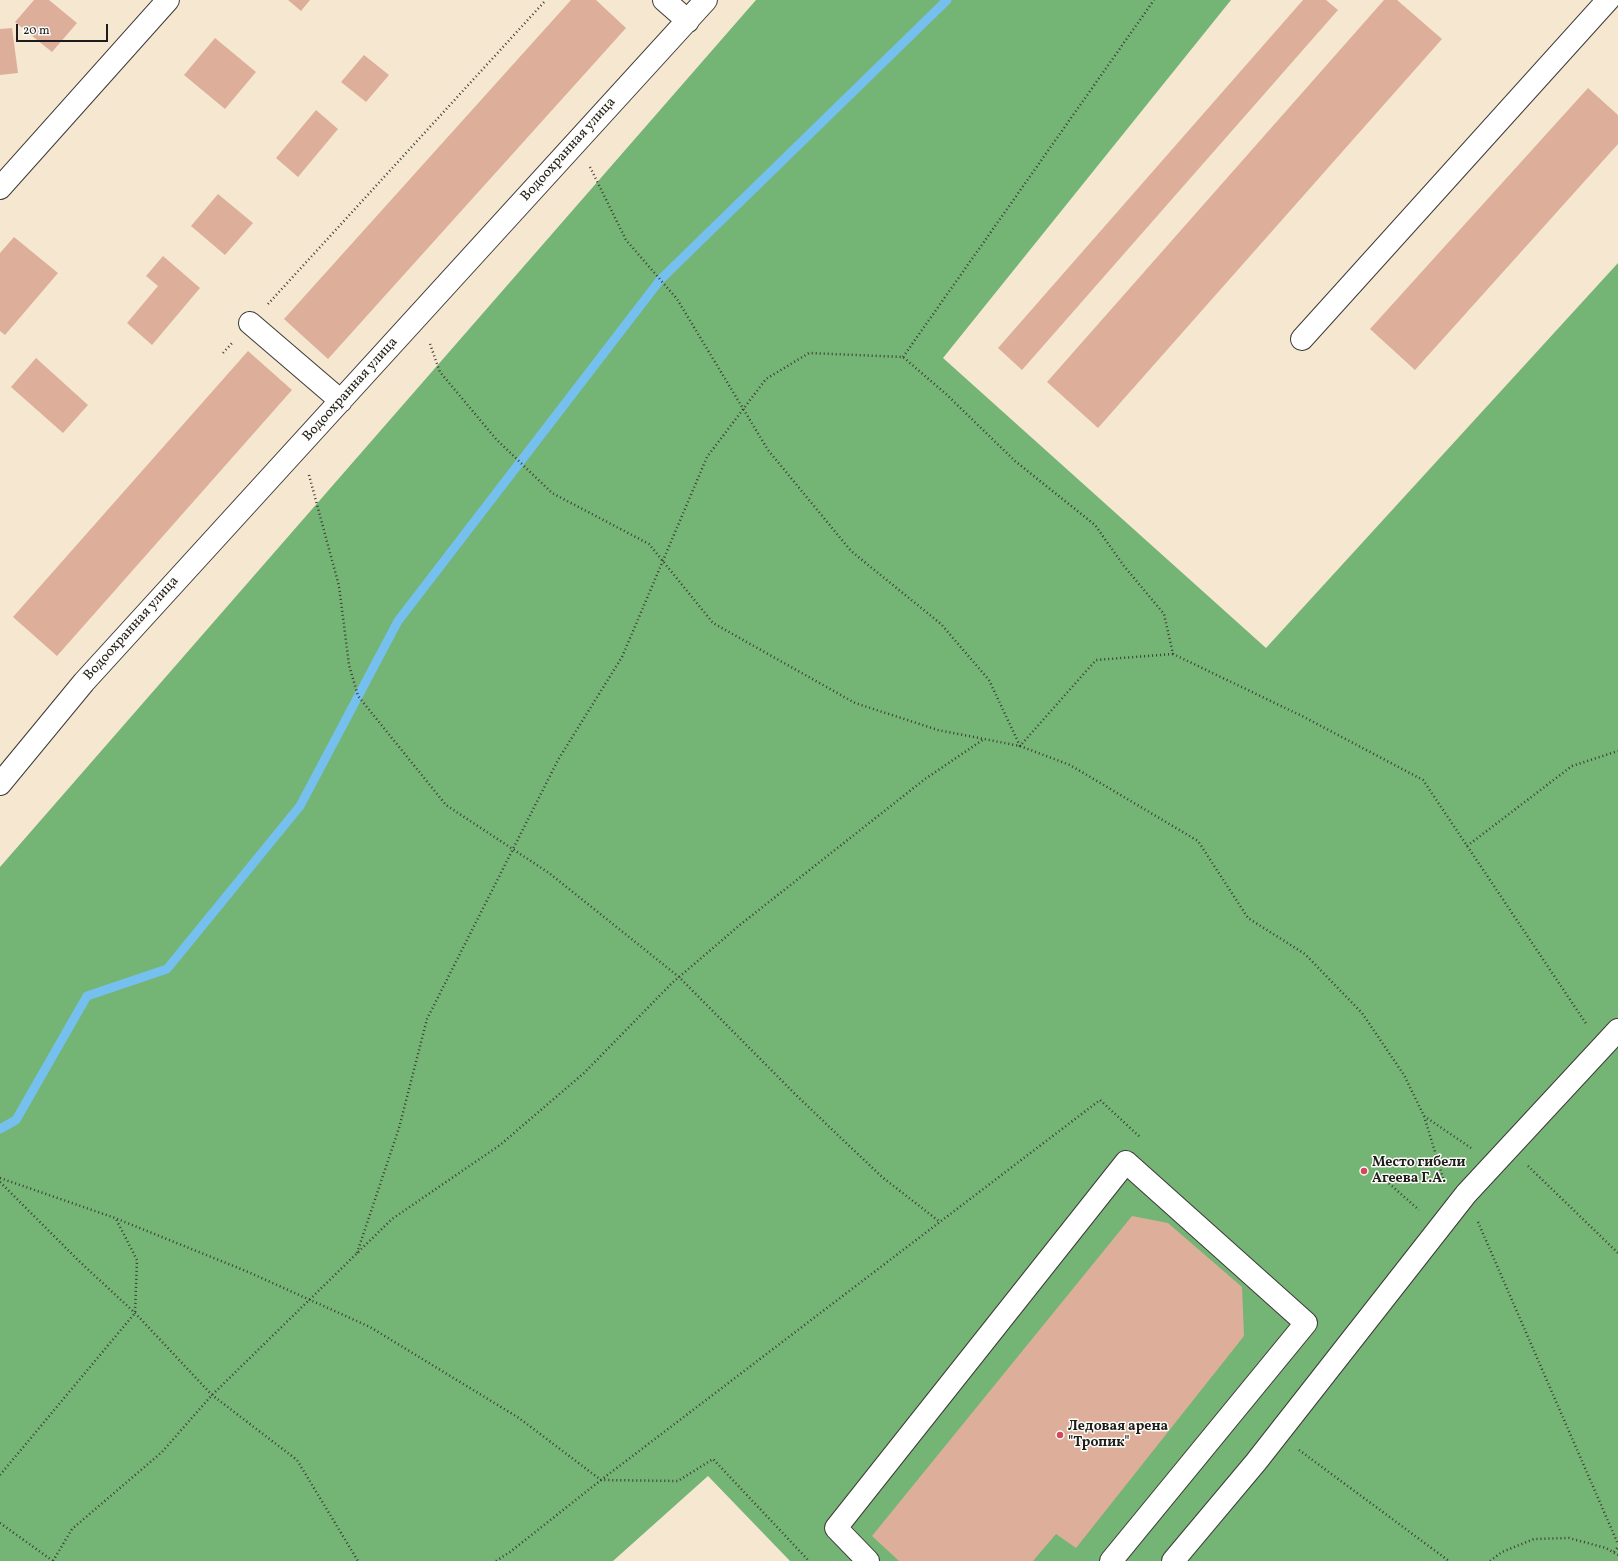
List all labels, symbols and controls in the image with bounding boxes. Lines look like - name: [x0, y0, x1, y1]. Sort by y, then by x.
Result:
- scale bar: [18, 16, 110, 42]
- text: 20 m: [23, 23, 50, 39]
- street label: Водоохранная улица: [518, 95, 620, 205]
- street label: Водоохранная улица: [300, 335, 402, 445]
- street label: Водоохранная улица: [81, 574, 183, 684]
- place label: Место гибели Агеева Г.А.: [1372, 1155, 1466, 1188]
- marker: Место гибели Агеева Г.А.: [1359, 1166, 1369, 1176]
- place label: Ледовая арена "Тропик": [1068, 1419, 1168, 1452]
- marker: Ледовая арена "Тропик": [1055, 1430, 1065, 1440]

